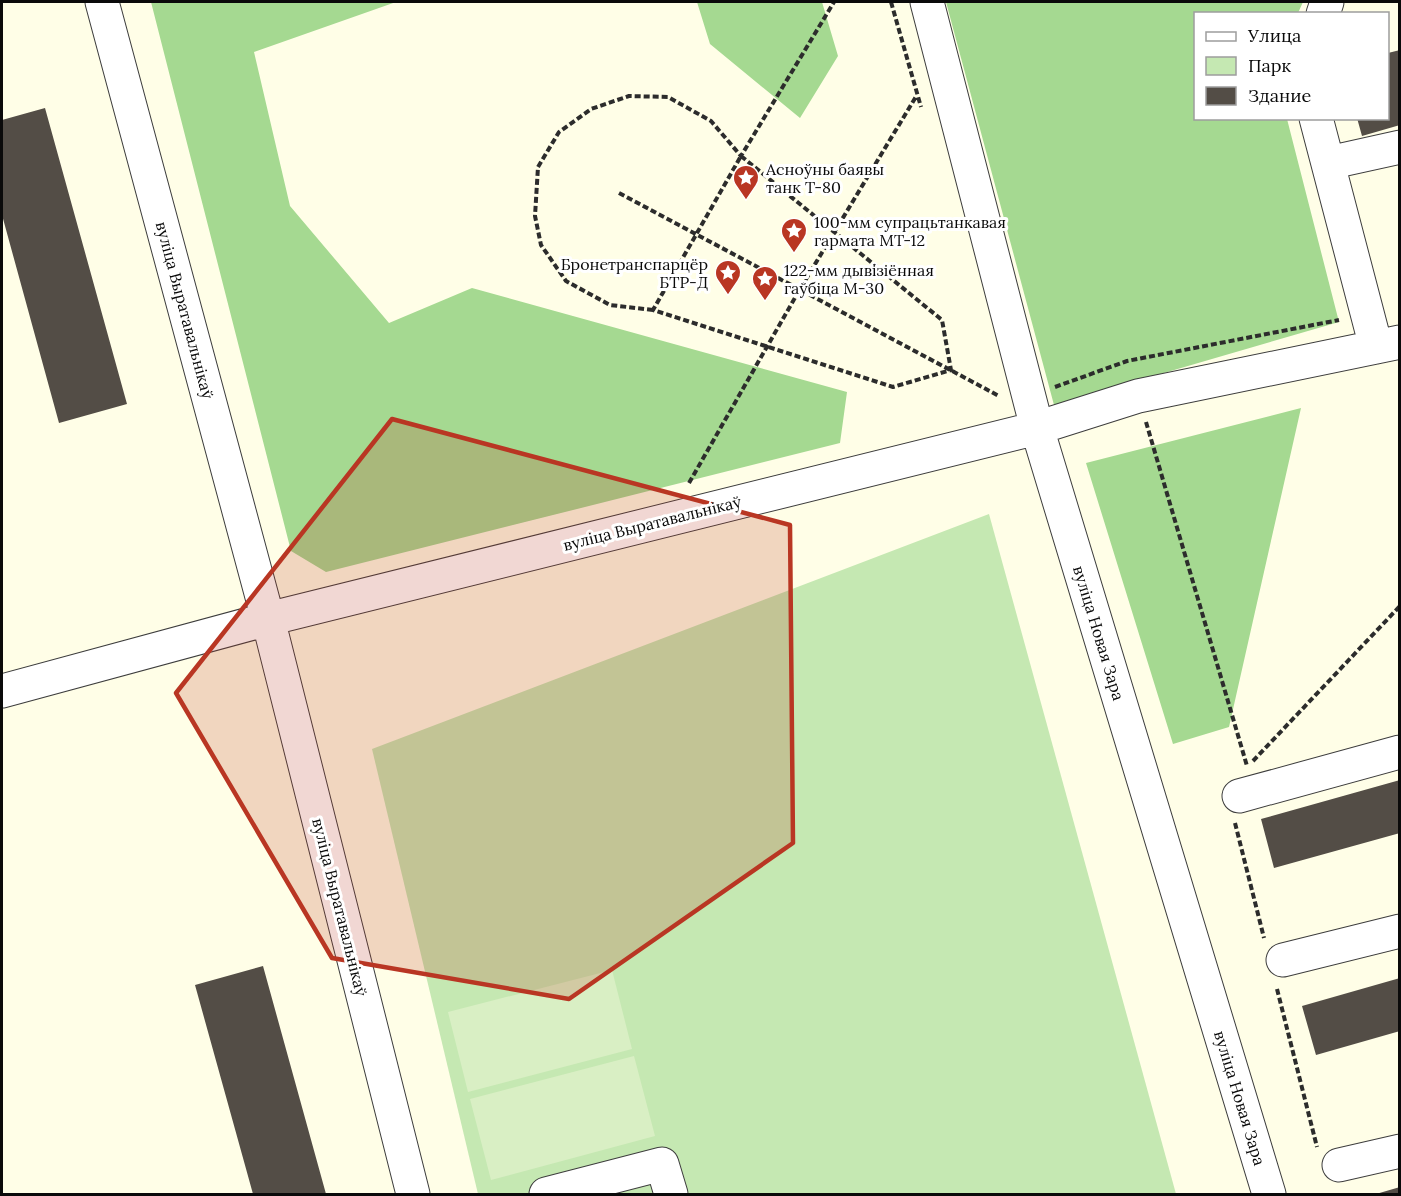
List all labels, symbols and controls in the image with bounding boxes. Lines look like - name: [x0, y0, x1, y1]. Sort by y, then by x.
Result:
- legend: [1194, 12, 1389, 120]
- text: Улица: [1247, 24, 1301, 47]
- text: Парк: [1248, 54, 1292, 77]
- text: Здание: [1248, 84, 1311, 107]
- place label: Асноўны баявы танк Т-80: [765, 159, 884, 197]
- place icon: Асноўны баявы танк Т-80: [731, 163, 761, 201]
- place label: 100-мм супрацьтанкавая гармата МТ-12: [814, 212, 1006, 250]
- place icon: 100-мм супрацьтанкавая гармата МТ-12: [779, 216, 809, 254]
- street label: вуліца Выратавальнікаў: [152, 219, 218, 401]
- place label: Бронетранспарцёр БТР-Д: [561, 254, 708, 292]
- place icon: Бронетранспарцёр БТР-Д: [713, 258, 743, 296]
- place label: 122-мм дывізіённая гаўбіца М-30: [784, 260, 934, 298]
- place icon: 122-мм дывізіённая гаўбіца М-30: [750, 264, 780, 302]
- street label: вуліца Выратавальнікаў: [561, 491, 744, 555]
- street label: вуліца Новая Зара: [1069, 563, 1129, 703]
- street label: вуліца Выратавальнікаў: [308, 816, 372, 999]
- street label: вуліца Новая Зара: [1210, 1028, 1270, 1168]

